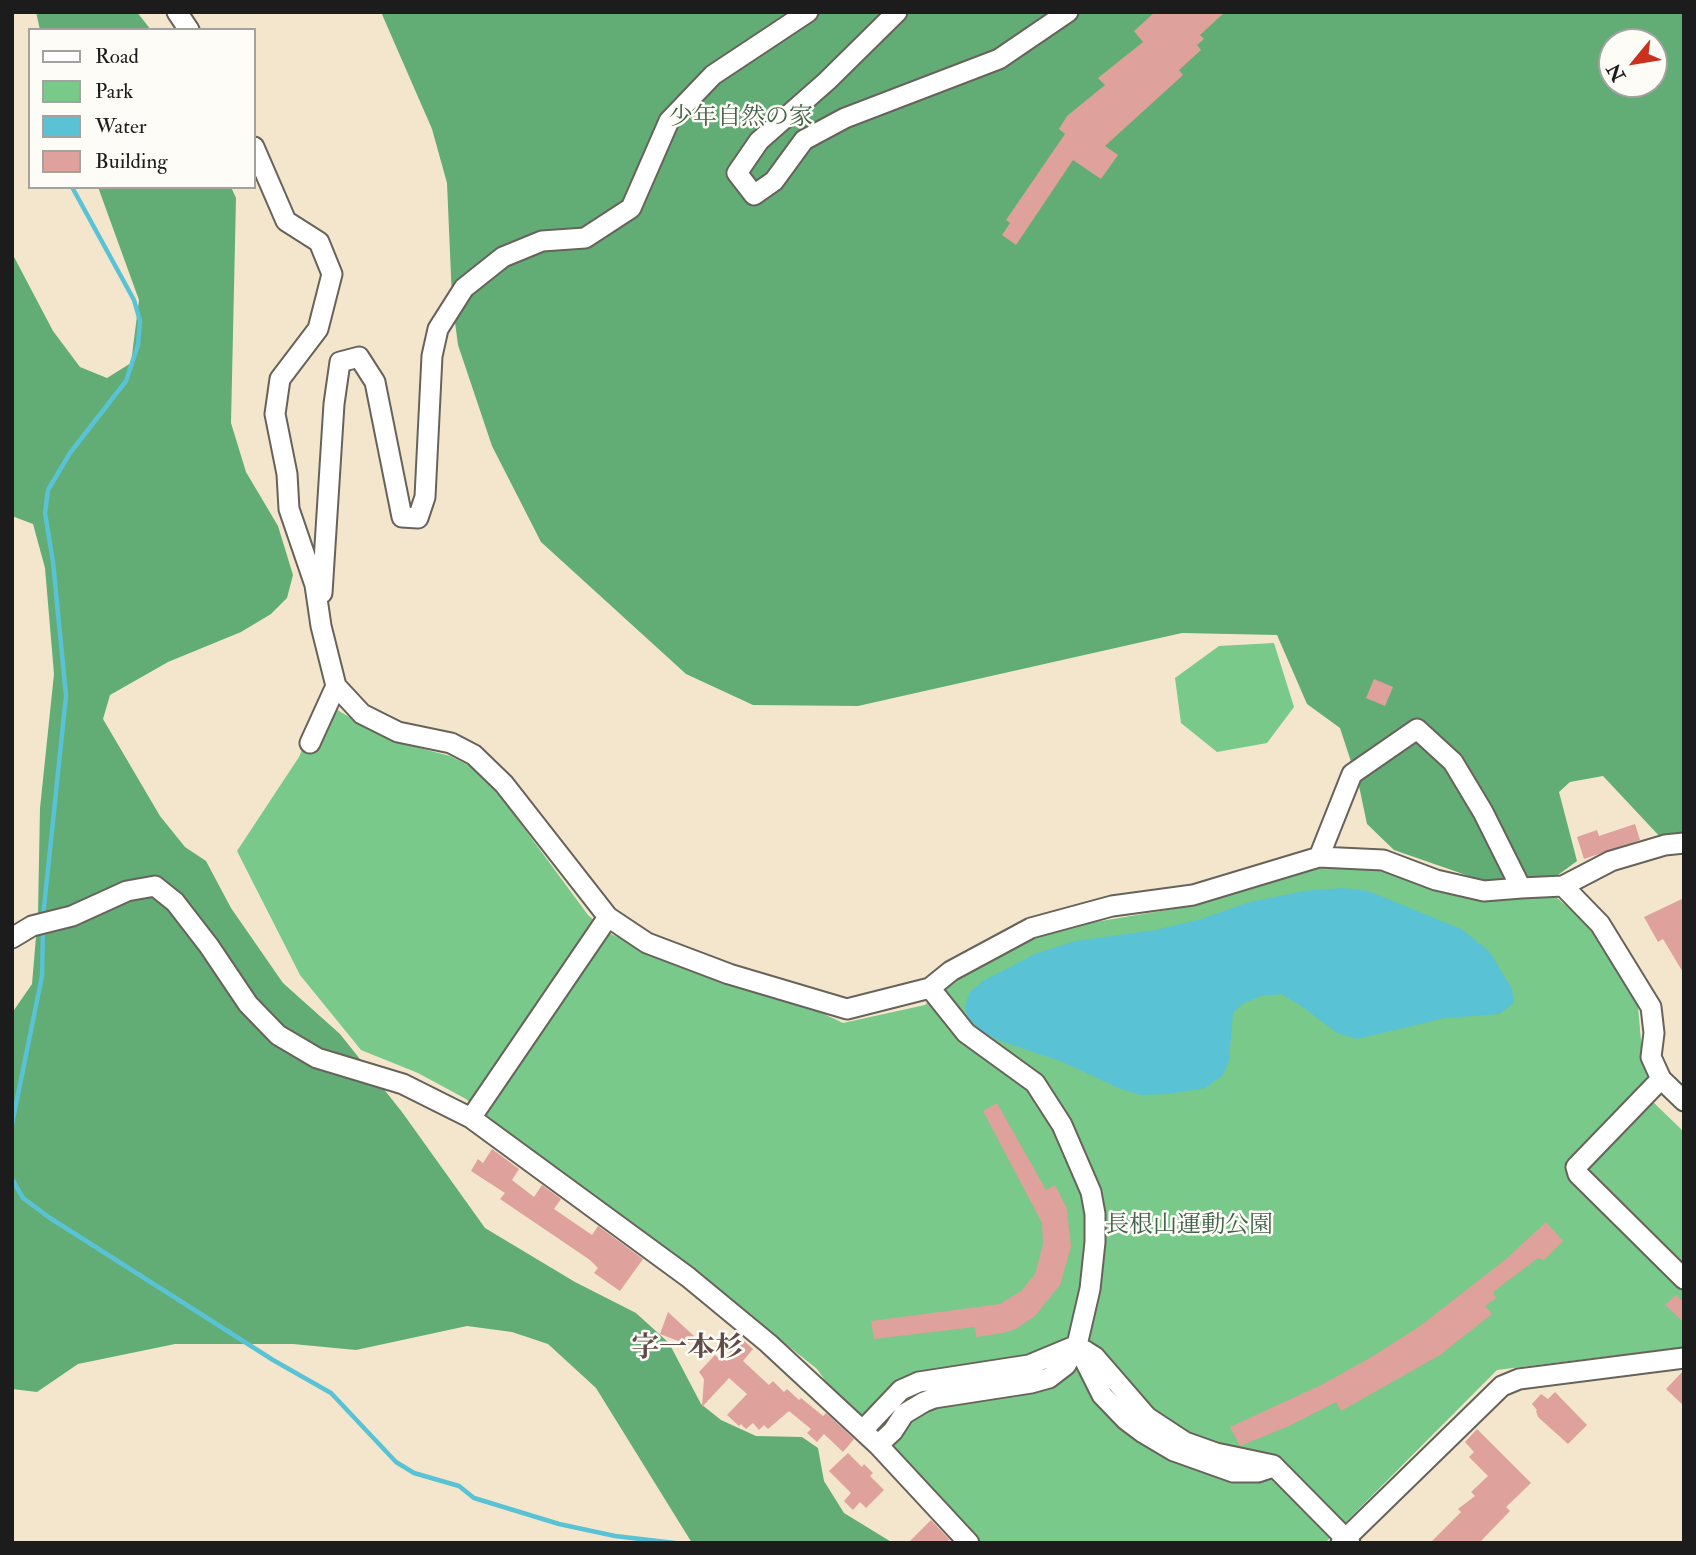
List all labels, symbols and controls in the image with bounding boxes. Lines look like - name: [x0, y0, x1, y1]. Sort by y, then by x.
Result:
- legend: [28, 28, 256, 189]
- north arrow: [1598, 28, 1668, 98]
- text: Road: [95, 43, 139, 70]
- text: N: [1602, 59, 1631, 86]
- text: Park: [95, 78, 133, 105]
- park label: 少年自然の家: [669, 105, 813, 133]
- text: Water: [95, 113, 147, 140]
- text: Building: [95, 148, 168, 175]
- park label: 長根山運動公園: [1105, 1213, 1273, 1241]
- district label: 字一本杉: [631, 1333, 743, 1367]

